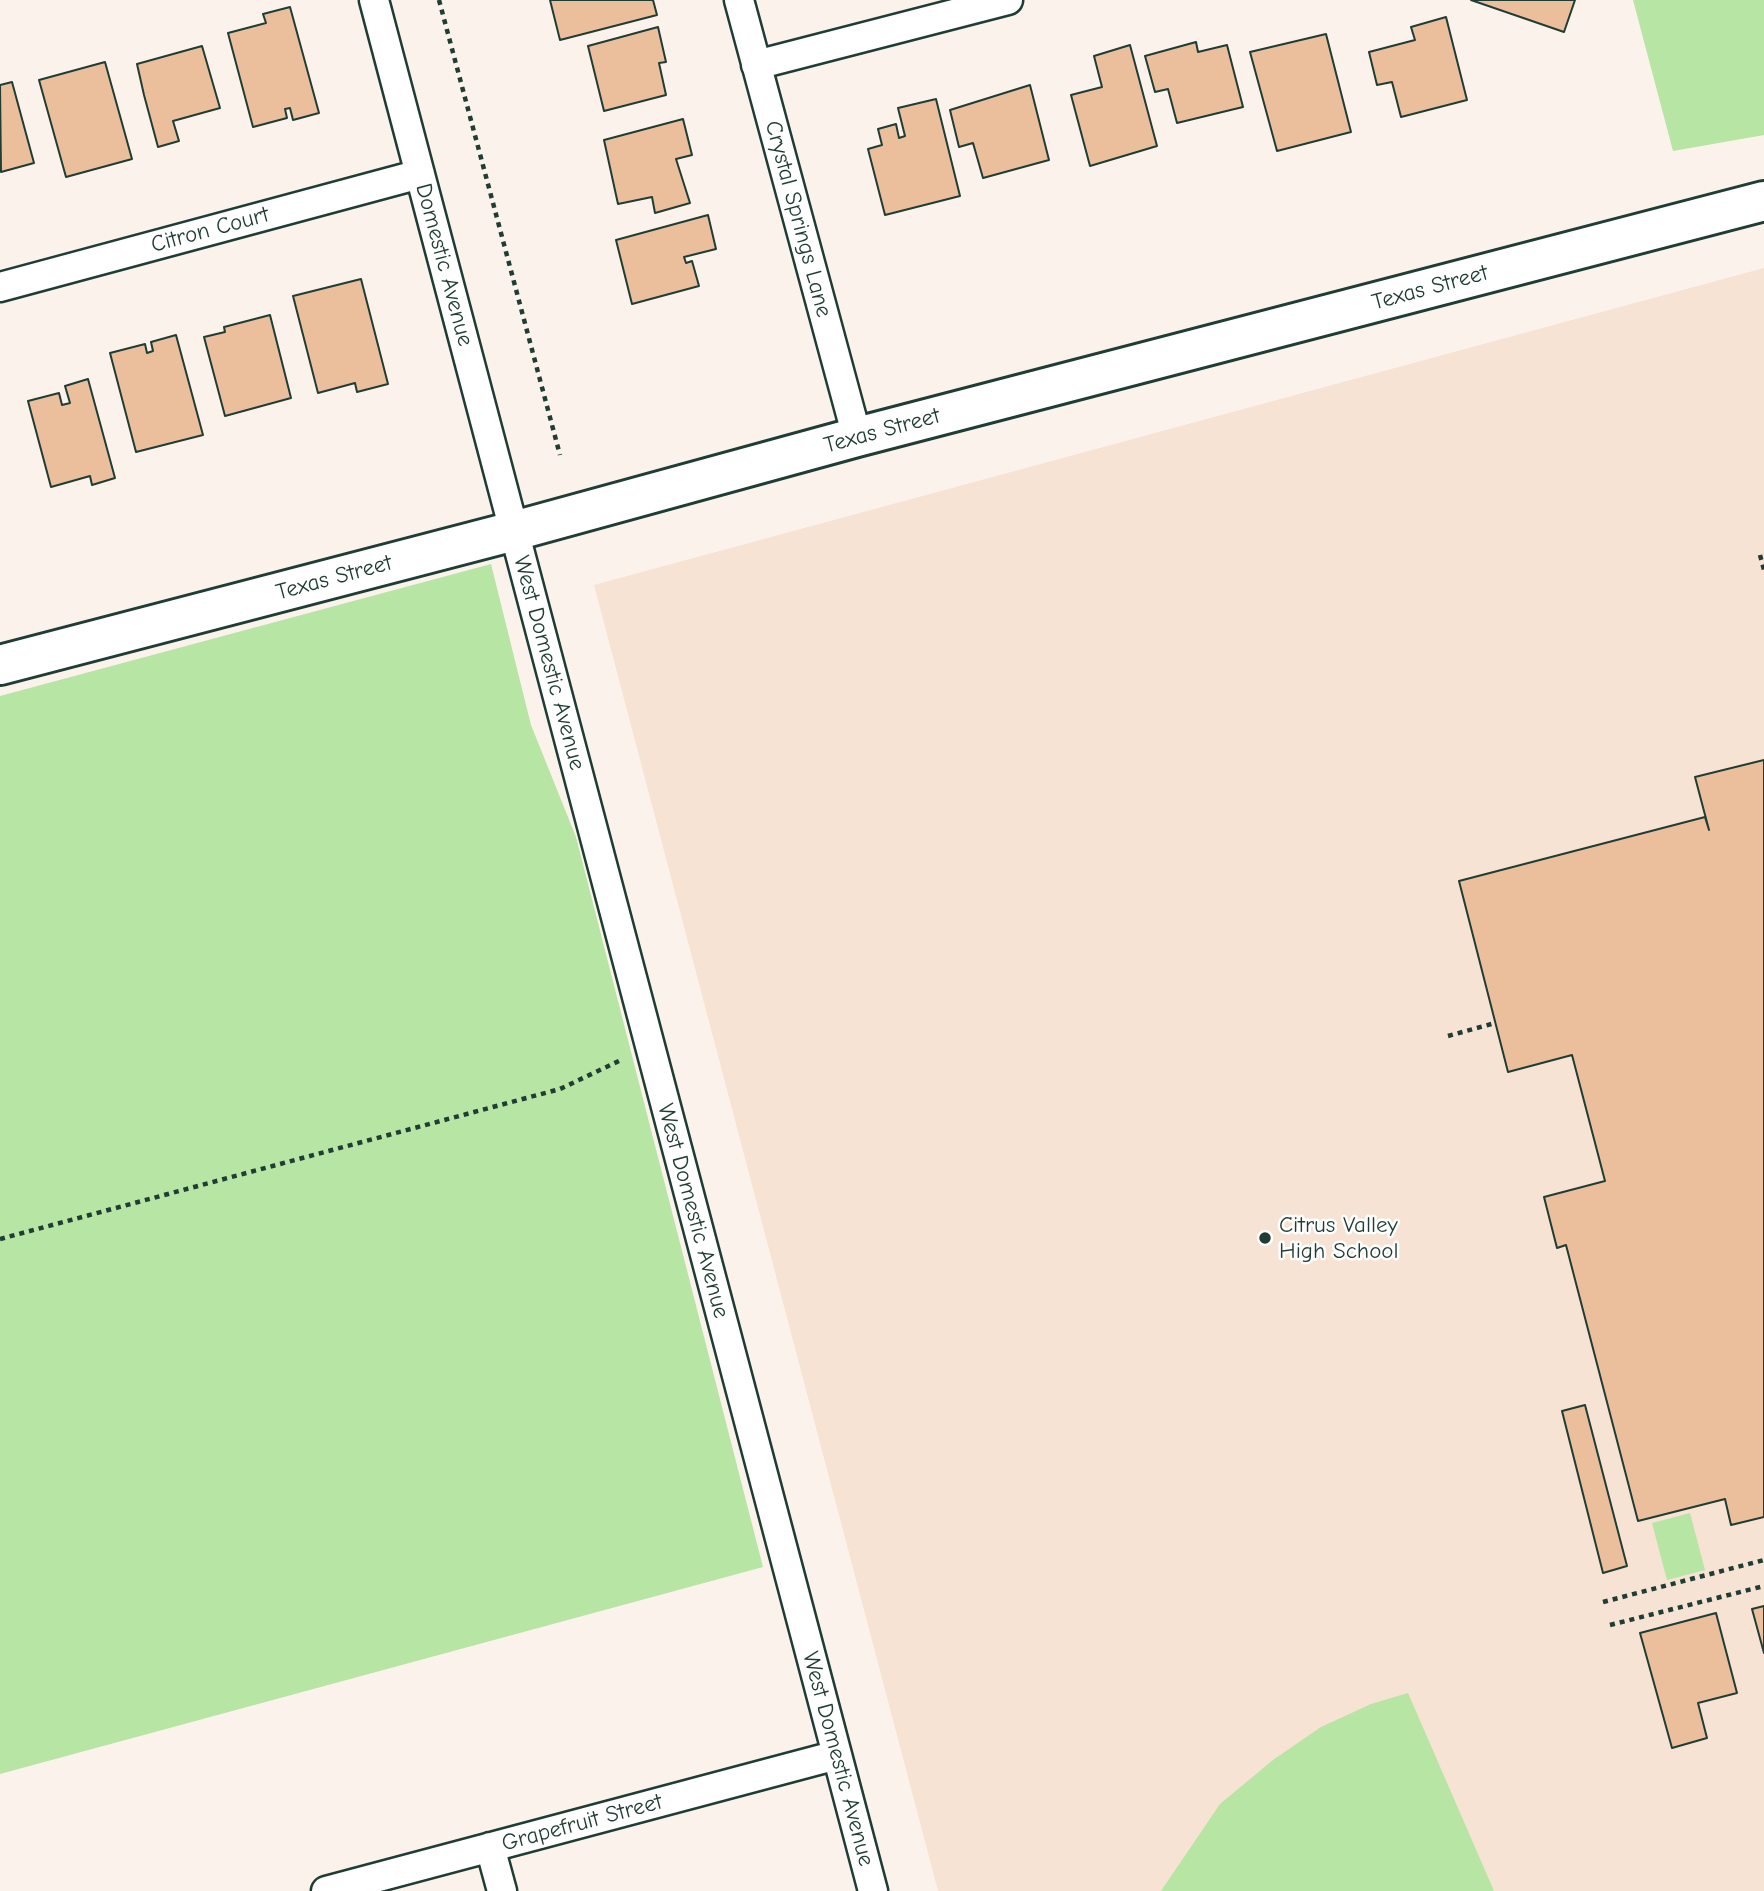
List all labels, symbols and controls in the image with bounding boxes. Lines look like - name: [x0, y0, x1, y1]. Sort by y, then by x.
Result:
- street label: Crystal Springs Lane: [758, 118, 838, 320]
- street label: Domestic Avenue: [409, 181, 479, 349]
- street label: Citron Court: [148, 201, 272, 259]
- street label: Texas Street: [1369, 259, 1491, 317]
- street label: Texas Street: [821, 402, 943, 460]
- street label: Texas Street: [273, 549, 395, 607]
- street label: West Domestic Avenue: [507, 553, 591, 773]
- street label: West Domestic Avenue: [651, 1101, 735, 1321]
- place label: Citrus Valley High School: [1279, 1211, 1399, 1265]
- marker: Citrus Valley High School: [1257, 1230, 1273, 1246]
- street label: West Domestic Avenue: [796, 1649, 880, 1869]
- street label: Grapefruit Street: [499, 1788, 665, 1858]

